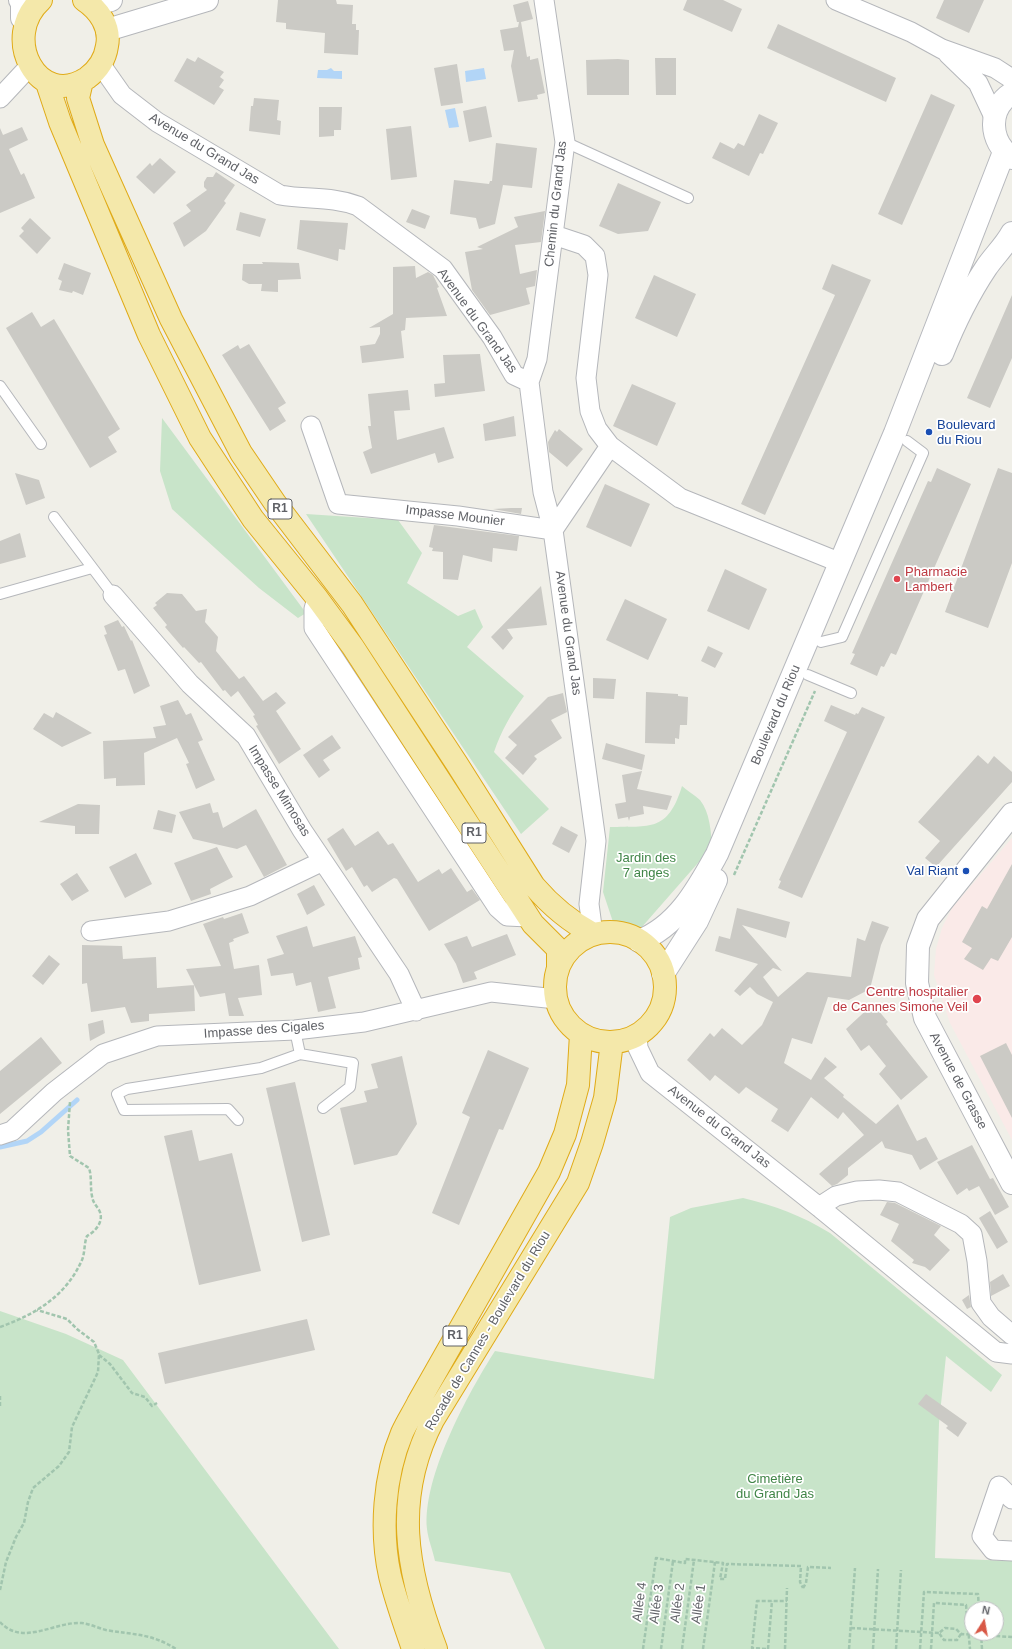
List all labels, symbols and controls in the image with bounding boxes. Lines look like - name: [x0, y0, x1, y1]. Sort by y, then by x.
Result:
- street label: Avenue du Grand Jas: [146, 110, 262, 188]
- street label: Chemin du Grand Jas: [542, 140, 570, 268]
- street label: Avenue du Grand Jas: [434, 266, 520, 376]
- place label: Boulevard du Riou: [937, 417, 996, 448]
- marker: Boulevard du Riou: [924, 427, 934, 437]
- road number: R1: [268, 499, 292, 519]
- street label: Impasse Mounier: [405, 502, 505, 530]
- place label: Pharmacie Lambert: [905, 564, 967, 595]
- street label: Avenue du Grand Jas: [552, 570, 584, 696]
- marker: Pharmacie Lambert: [892, 574, 902, 584]
- street label: Boulevard du Riou: [748, 663, 804, 767]
- street label: Impasse Mimosas: [245, 742, 313, 840]
- road number: R1: [462, 823, 486, 843]
- park label: Jardin des 7 anges: [616, 850, 676, 881]
- place label: Val Riant: [906, 863, 958, 879]
- marker: Val Riant: [961, 866, 971, 876]
- place label: Centre hospitalier de Cannes Simone Veil: [833, 984, 968, 1015]
- marker: Centre hospitalier de Cannes Simone Veil: [971, 993, 983, 1005]
- street label: Impasse des Cigales: [203, 1018, 325, 1042]
- street label: Avenue de Grasse: [926, 1030, 990, 1132]
- street label: Avenue du Grand Jas: [665, 1082, 773, 1172]
- street label: Rocade de Cannes - Boulevard du Riou: [422, 1228, 554, 1434]
- road number: R1: [443, 1326, 467, 1346]
- park label: Cimetière du Grand Jas: [736, 1471, 814, 1502]
- street label: Allée 4: [630, 1581, 650, 1623]
- street label: Allée 2: [668, 1582, 688, 1624]
- street label: Allée 3: [647, 1583, 667, 1625]
- street label: Allée 1: [689, 1583, 709, 1625]
- north arrow: [964, 1601, 1004, 1641]
- text: N: [981, 1604, 991, 1617]

